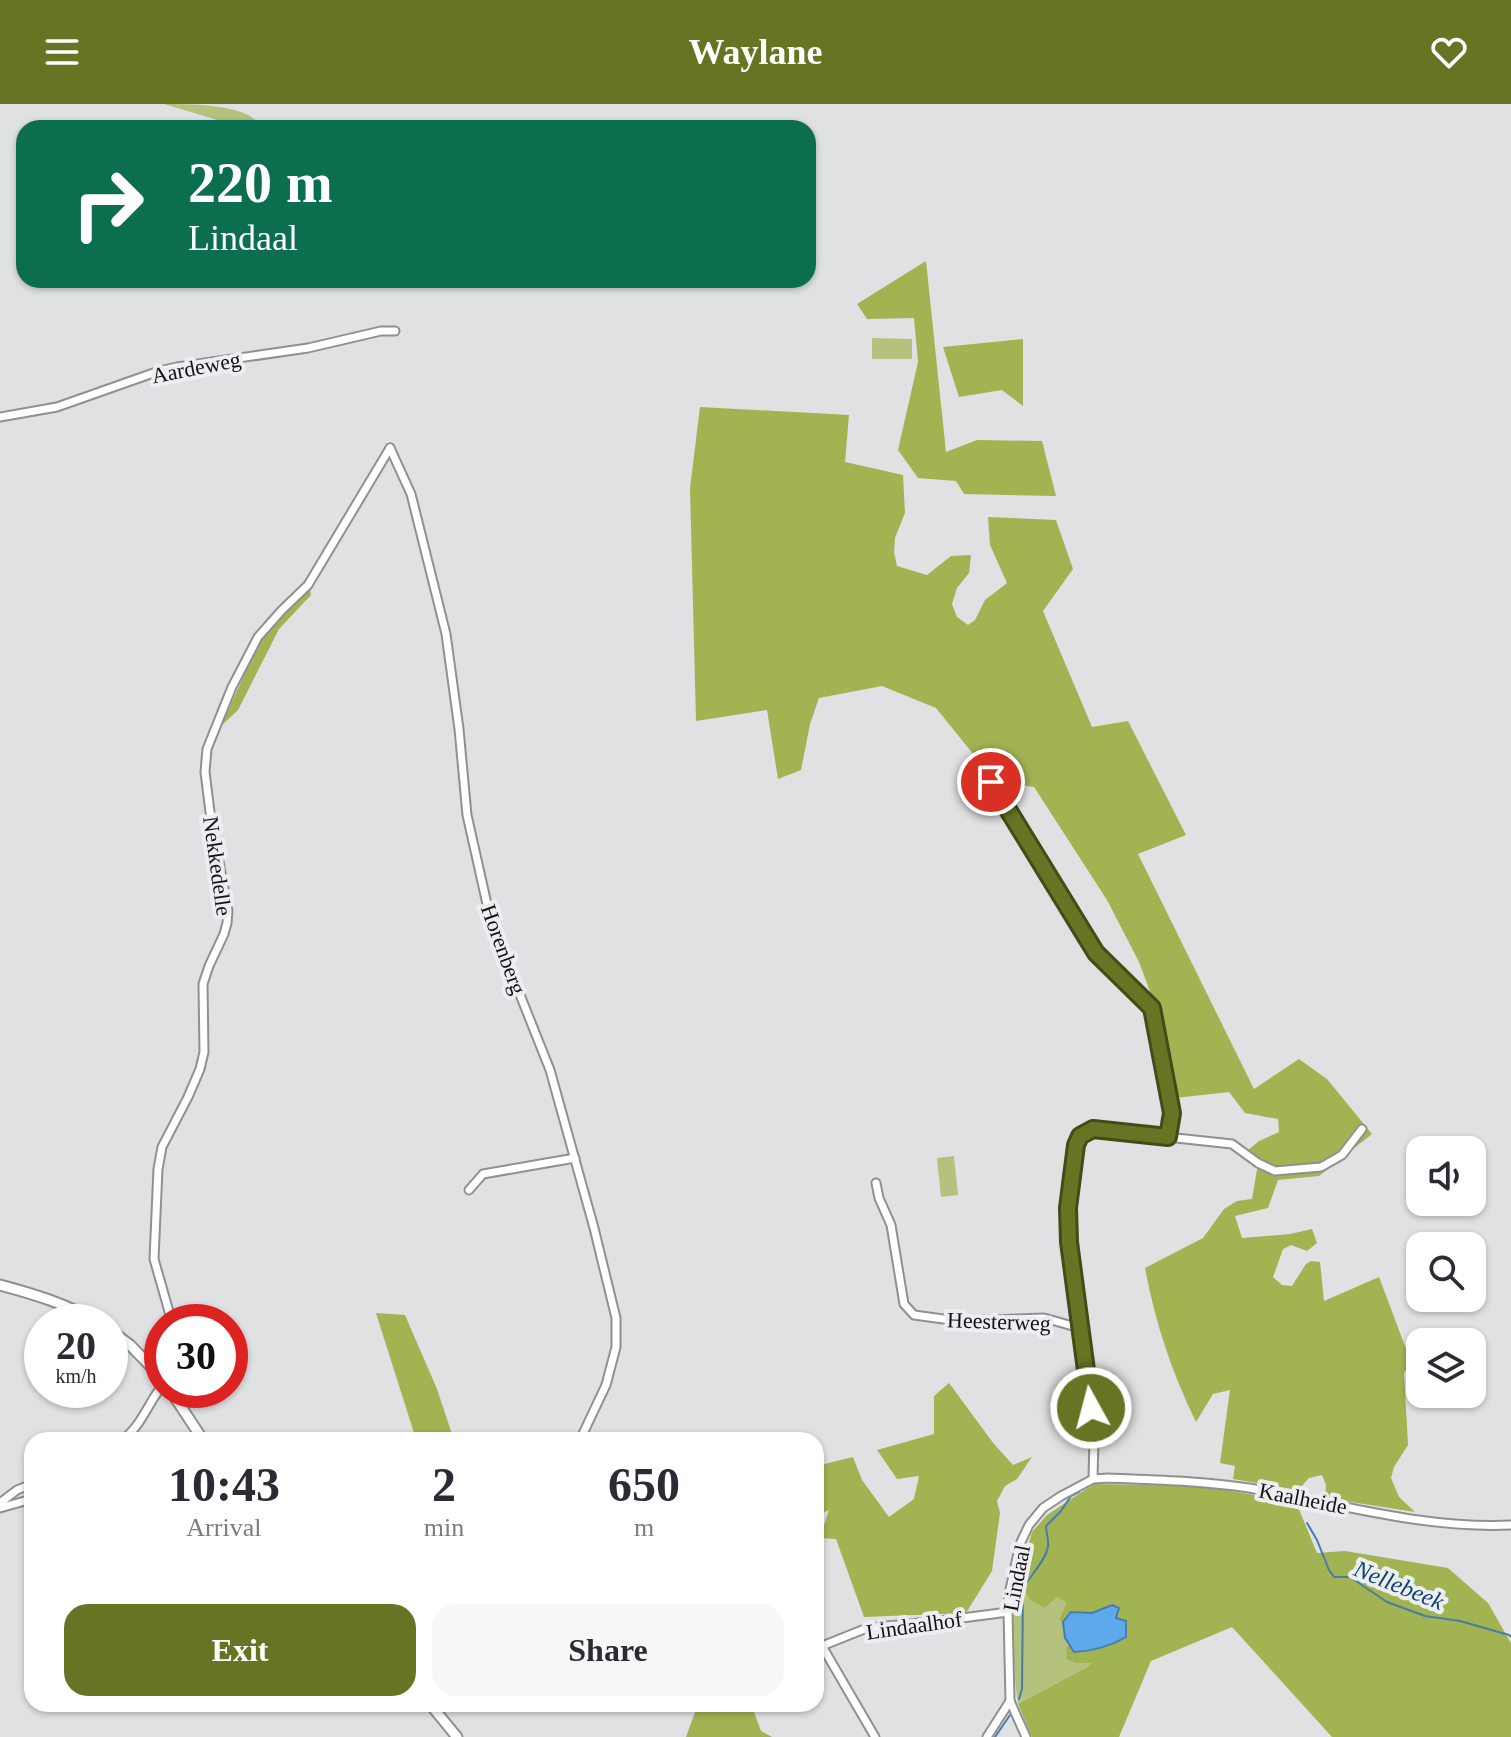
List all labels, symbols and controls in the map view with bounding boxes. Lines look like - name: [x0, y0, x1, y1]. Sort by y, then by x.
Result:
- icon: menu: [40, 30, 84, 74]
- icon: heart: [1427, 30, 1471, 74]
- text: Waylane: [688, 32, 823, 72]
- icon: right: [56, 152, 160, 256]
- text: 220 m: [188, 152, 333, 214]
- text: Lindaal: [188, 218, 298, 258]
- street label: Aardeweg: [149, 347, 243, 388]
- pin: [957, 748, 1025, 816]
- icon: arrive: [969, 760, 1013, 804]
- street label: Nekkedelle: [198, 815, 237, 917]
- street label: Horenberg: [476, 901, 531, 997]
- map controls: [1406, 1136, 1486, 1408]
- button: sound: [1406, 1136, 1486, 1216]
- button: search: [1406, 1232, 1486, 1312]
- speed limit sign: 30: [144, 1304, 248, 1408]
- street label: Heesterweg: [947, 1307, 1051, 1336]
- text: 20: [56, 1323, 96, 1368]
- button: layers: [1406, 1328, 1486, 1408]
- text: km/h: [55, 1365, 97, 1387]
- position arrow: [1049, 1366, 1133, 1450]
- text: 10:43: [168, 1458, 280, 1511]
- text: 2: [432, 1458, 456, 1511]
- text: 650: [608, 1458, 680, 1511]
- street label: Kaalheide: [1257, 1478, 1349, 1519]
- text: Arrival: [186, 1513, 261, 1542]
- text: min: [424, 1513, 464, 1542]
- text: m: [634, 1513, 654, 1542]
- street label: Lindaal: [998, 1543, 1035, 1613]
- water label: Nellebeek: [1349, 1555, 1448, 1615]
- button: Exit: [64, 1604, 416, 1696]
- button: Share: [432, 1604, 784, 1696]
- street label: Lindaalhof: [865, 1606, 964, 1645]

